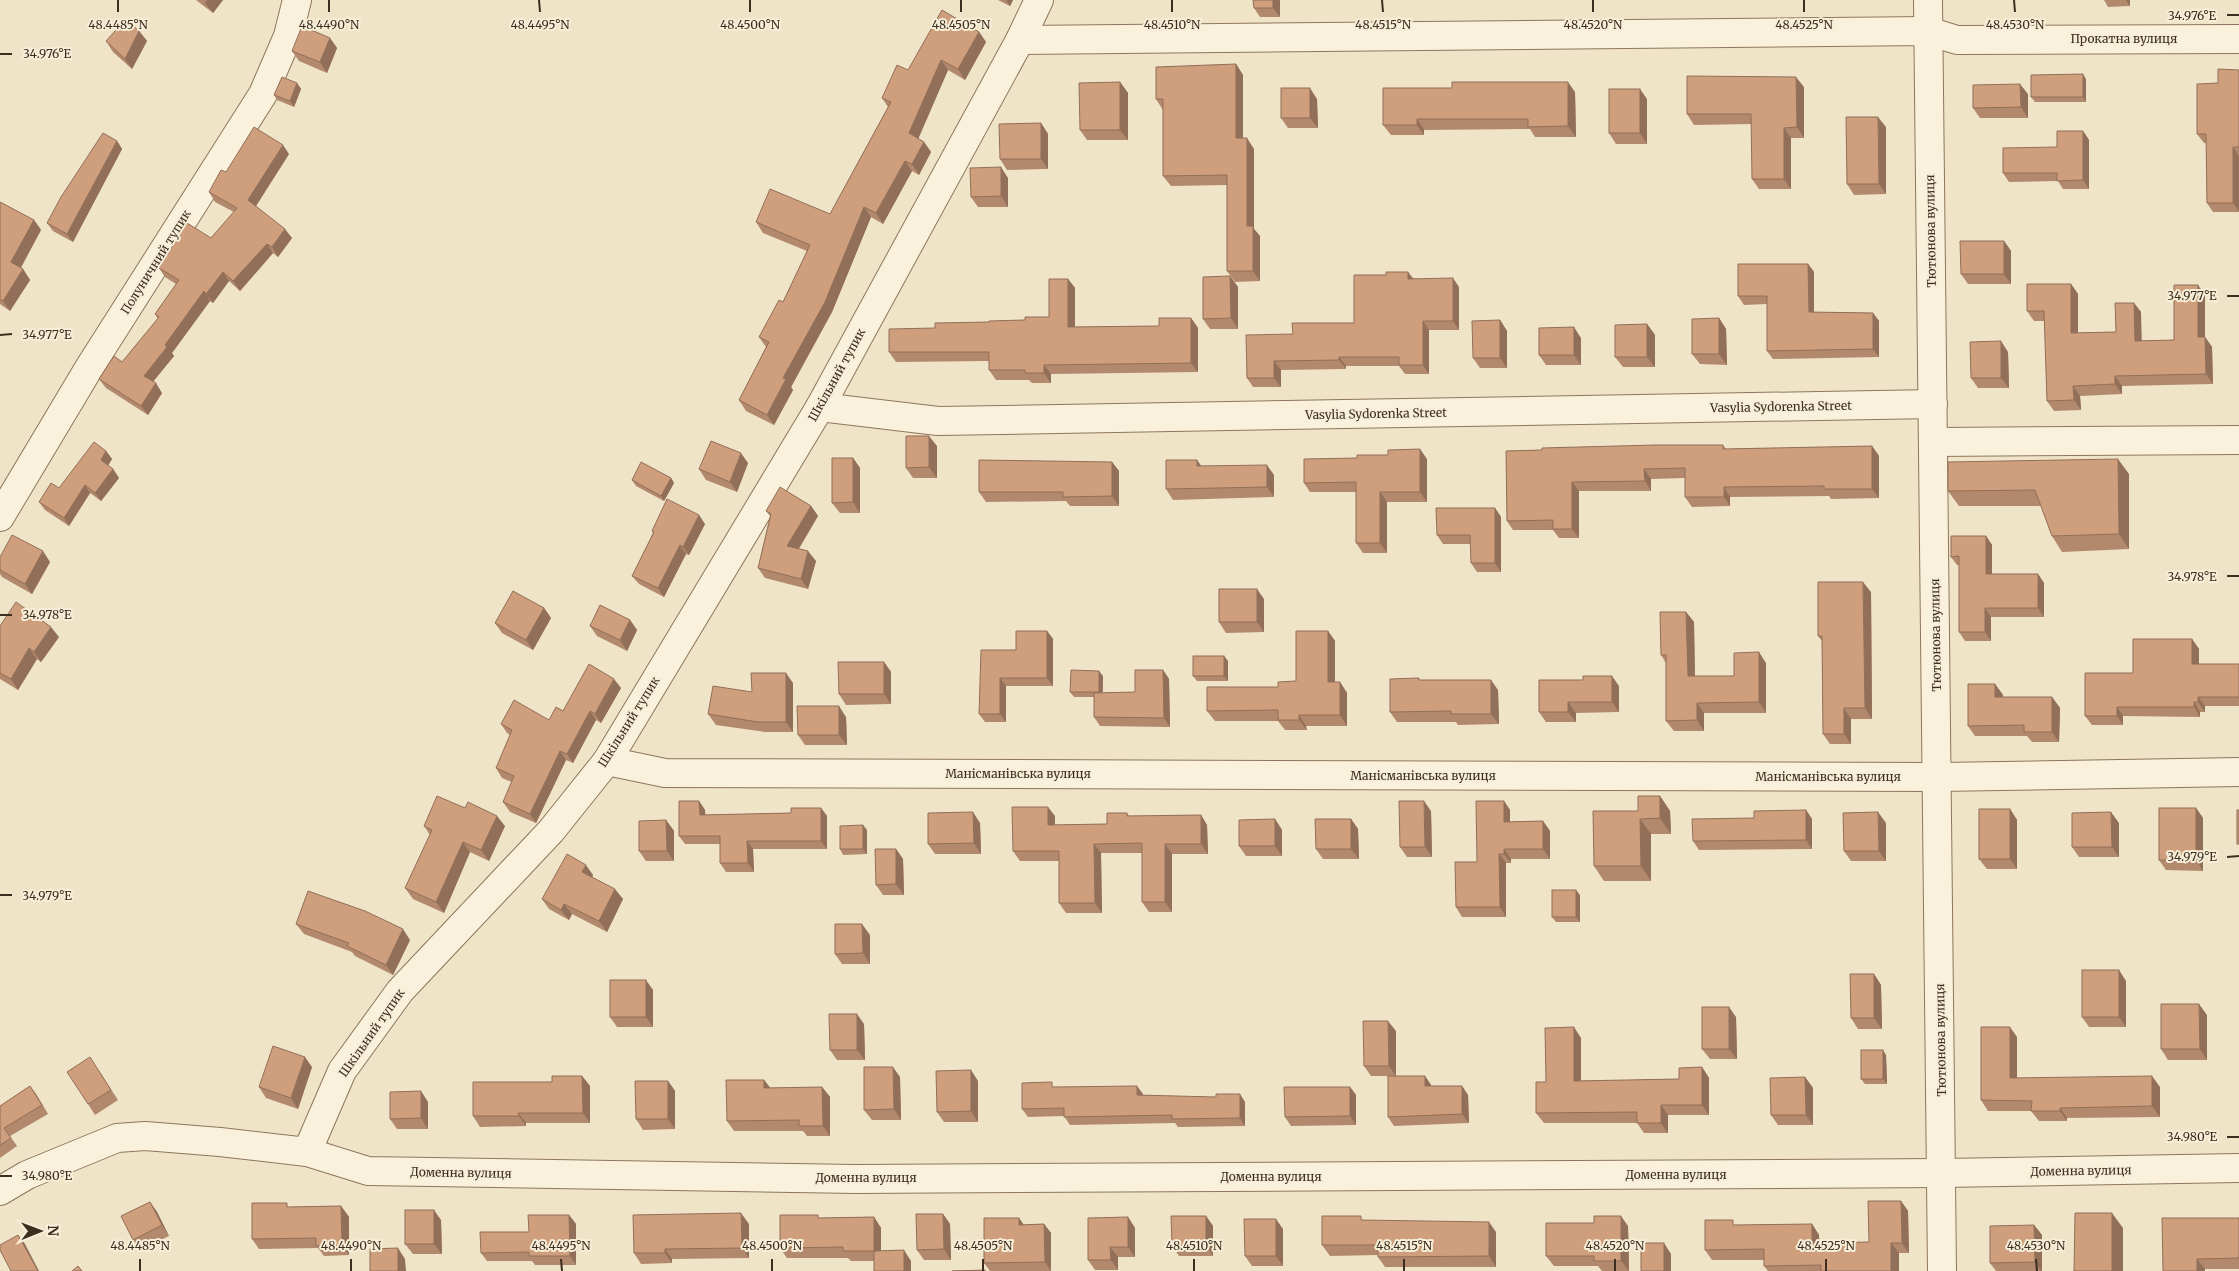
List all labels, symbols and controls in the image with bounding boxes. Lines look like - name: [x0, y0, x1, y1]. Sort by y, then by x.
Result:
- text: 34.976°E: [2168, 8, 2216, 23]
- text: 48.4485°N: [88, 17, 148, 32]
- text: 48.4490°N: [299, 17, 360, 32]
- text: 48.4495°N: [510, 17, 570, 32]
- text: 48.4500°N: [720, 17, 781, 32]
- text: 48.4505°N: [932, 17, 991, 32]
- text: 48.4510°N: [1144, 17, 1201, 32]
- text: 48.4515°N: [1355, 17, 1412, 32]
- text: 48.4520°N: [1564, 17, 1623, 32]
- text: 48.4525°N: [1775, 17, 1834, 32]
- text: 48.4530°N: [1986, 17, 2045, 32]
- street label: Прокатна вулиця: [2071, 31, 2177, 46]
- text: 34.976°E: [23, 46, 71, 61]
- street label: Тютюнова вулиця: [1922, 174, 1939, 288]
- street label: Полуничний тупик: [117, 206, 194, 317]
- text: 34.977°E: [2167, 288, 2217, 303]
- street label: Шкільний тупик: [805, 325, 869, 424]
- text: 34.977°E: [22, 327, 72, 342]
- street label: Vasylia Sydorenka Street: [1709, 398, 1852, 415]
- street label: Vasylia Sydorenka Street: [1304, 405, 1447, 422]
- text: 34.978°E: [2167, 569, 2217, 584]
- street label: Тютюнова вулиця: [1927, 578, 1944, 692]
- text: 34.978°E: [22, 607, 72, 622]
- street label: Шкільний тупик: [595, 673, 663, 770]
- street label: Манісманівська вулиця: [945, 766, 1091, 781]
- street label: Манісманівська вулиця: [1350, 768, 1496, 783]
- street label: Манісманівська вулиця: [1755, 769, 1901, 784]
- text: 34.979°E: [2167, 849, 2217, 864]
- text: 34.979°E: [22, 888, 72, 903]
- street label: Тютюнова вулиця: [1932, 983, 1949, 1097]
- street label: Шкільний тупик: [336, 985, 408, 1080]
- text: 34.980°E: [2167, 1129, 2218, 1144]
- street label: Доменна вулиця: [2030, 1162, 2132, 1179]
- street label: Доменна вулиця: [410, 1164, 512, 1181]
- street label: Доменна вулиця: [1625, 1167, 1727, 1182]
- text: 34.980°E: [22, 1168, 73, 1183]
- street label: Доменна вулиця: [1220, 1169, 1322, 1184]
- street label: Доменна вулиця: [815, 1170, 917, 1185]
- north arrow: [15, 1206, 65, 1256]
- text: N: [44, 1225, 62, 1236]
- text: 48.4485°N: [110, 1238, 170, 1253]
- text: 48.4490°N: [321, 1238, 382, 1253]
- text: 48.4495°N: [531, 1238, 591, 1253]
- text: 48.4500°N: [742, 1238, 803, 1253]
- text: 48.4505°N: [954, 1238, 1013, 1253]
- text: 48.4510°N: [1166, 1238, 1223, 1253]
- text: 48.4515°N: [1376, 1238, 1433, 1253]
- text: 48.4520°N: [1586, 1238, 1645, 1253]
- text: 48.4525°N: [1797, 1238, 1856, 1253]
- text: 48.4530°N: [2007, 1238, 2066, 1253]

